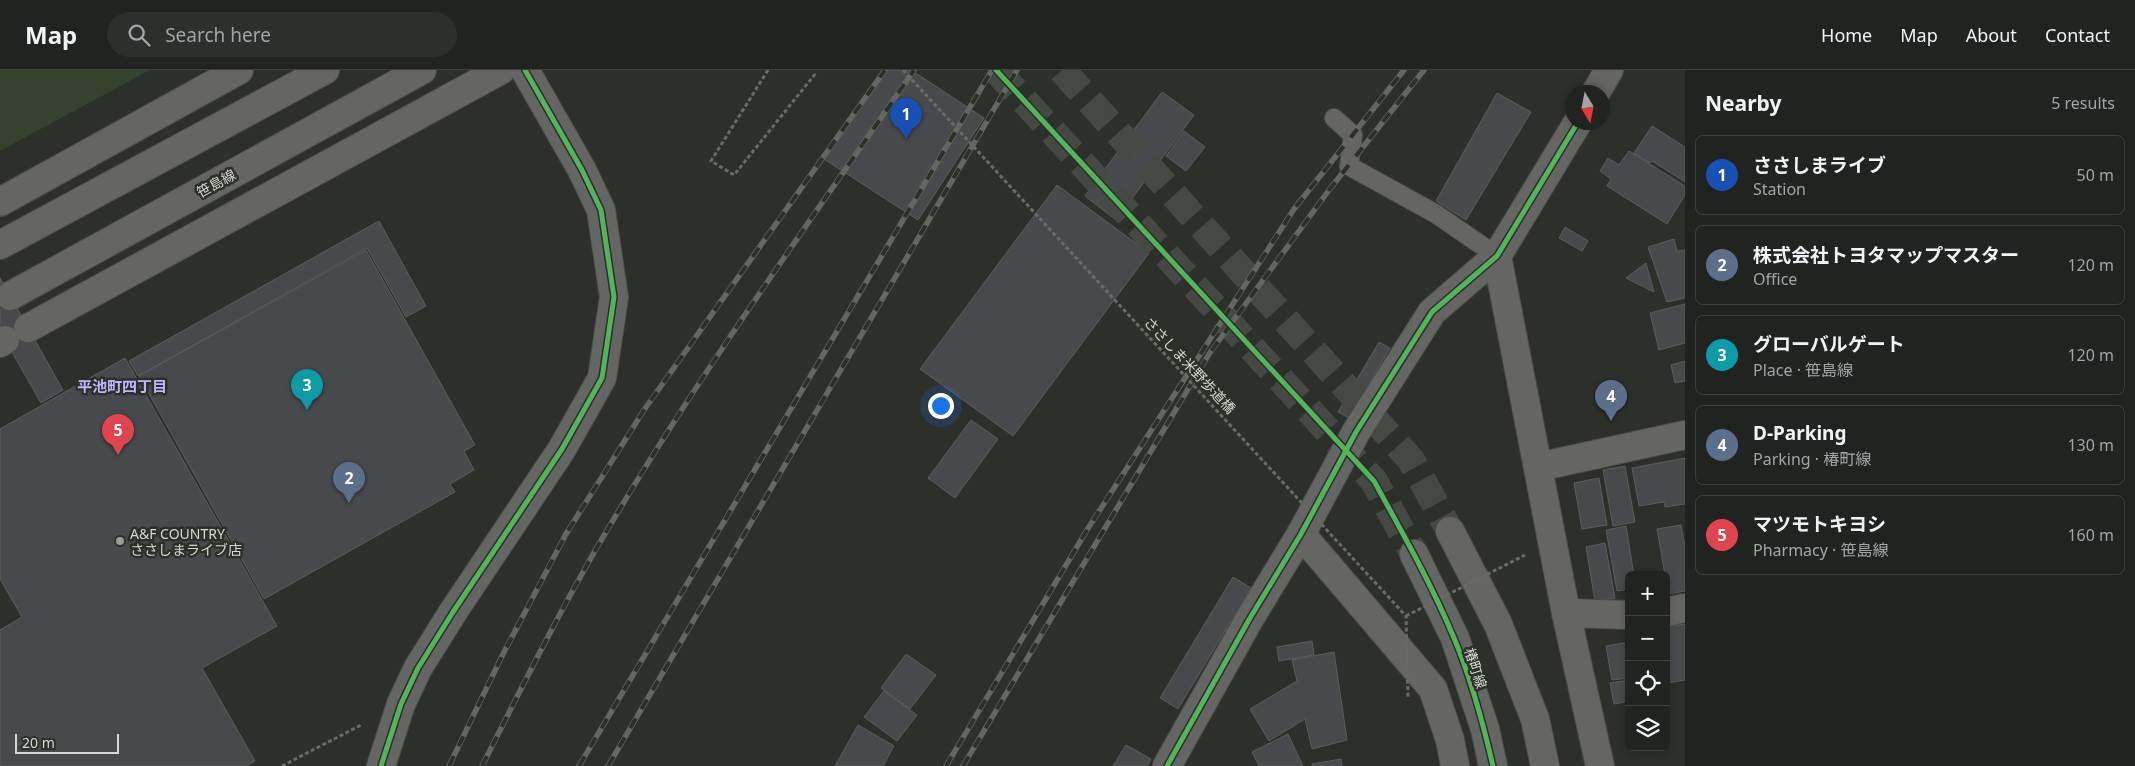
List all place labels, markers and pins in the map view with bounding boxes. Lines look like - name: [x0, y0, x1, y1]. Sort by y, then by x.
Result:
- pin: 1: [890, 98, 922, 139]
- pin: 3: [291, 369, 323, 410]
- pin: 4: [1595, 380, 1627, 421]
- pin: 5: [102, 414, 134, 455]
- pin: 2: [333, 462, 365, 503]
- place label: A&F COUNTRY ささしまライブ店: [130, 524, 242, 559]
- marker: A&F COUNTRY ささしまライブ店: [114, 535, 126, 547]

